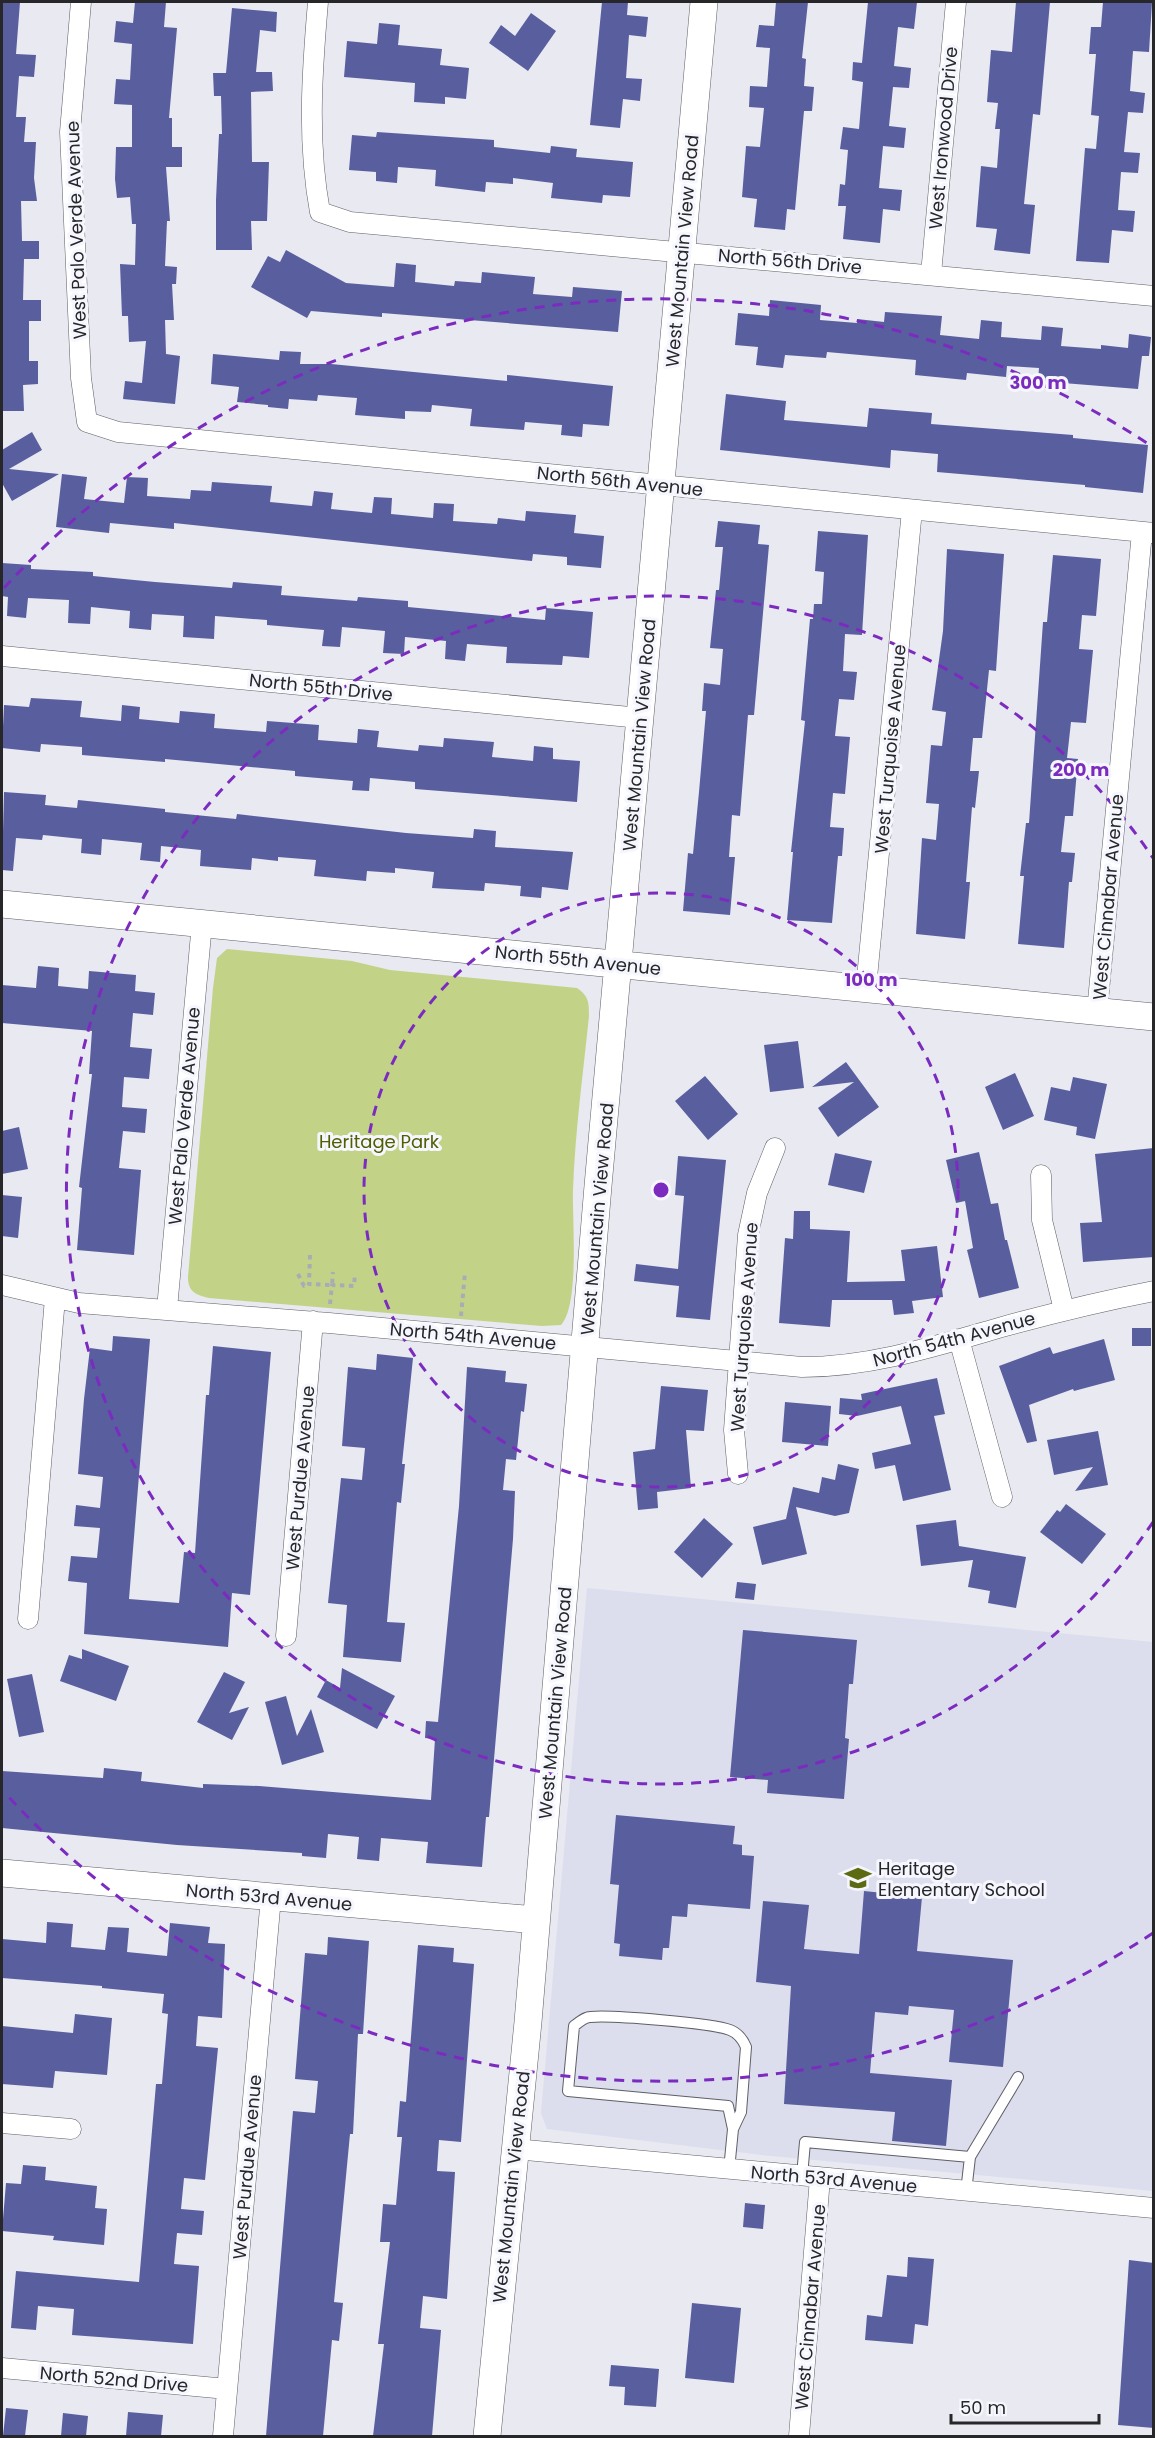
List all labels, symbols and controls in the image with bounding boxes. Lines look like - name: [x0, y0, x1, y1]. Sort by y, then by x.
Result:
- street label: West Ironwood Drive: [923, 45, 963, 231]
- street label: West Palo Verde Avenue: [60, 120, 92, 340]
- street label: West Mountain View Road: [659, 134, 705, 368]
- street label: North 56th Drive: [717, 242, 863, 280]
- text: 300 m: [1009, 370, 1067, 395]
- street label: North 56th Avenue: [536, 460, 704, 502]
- street label: West Mountain View Road: [616, 618, 662, 852]
- street label: West Turquoise Avenue: [868, 643, 912, 855]
- street label: North 55th Drive: [248, 667, 394, 707]
- text: 200 m: [1053, 757, 1109, 782]
- street label: West Cinnabar Avenue: [1087, 793, 1129, 1001]
- street label: North 55th Avenue: [494, 939, 662, 981]
- text: 100 m: [844, 967, 898, 992]
- street label: West Palo Verde Avenue: [162, 1006, 206, 1226]
- street label: West Mountain View Road: [574, 1102, 620, 1336]
- park label: Heritage Park: [319, 1129, 440, 1154]
- centre of rings: [651, 1180, 671, 1200]
- street label: West Turquoise Avenue: [724, 1221, 764, 1433]
- street label: North 54th Avenue: [870, 1305, 1038, 1373]
- street label: North 54th Avenue: [389, 1316, 557, 1356]
- street label: West Purdue Avenue: [279, 1385, 321, 1571]
- street label: West Mountain View Road: [532, 1586, 578, 1820]
- place label: Heritage Elementary School: [878, 1856, 1045, 1902]
- school or university icon: Heritage Elementary School: [843, 1863, 873, 1893]
- street label: North 53rd Avenue: [185, 1877, 353, 1917]
- street label: West Mountain View Road: [486, 2070, 536, 2304]
- street label: West Purdue Avenue: [226, 2074, 268, 2260]
- street label: North 53rd Avenue: [750, 2159, 918, 2199]
- street label: West Cinnabar Avenue: [789, 2203, 831, 2411]
- street label: North 52nd Drive: [39, 2360, 189, 2398]
- scale bar: [951, 2387, 1100, 2425]
- text: 50 m: [960, 2395, 1006, 2420]

